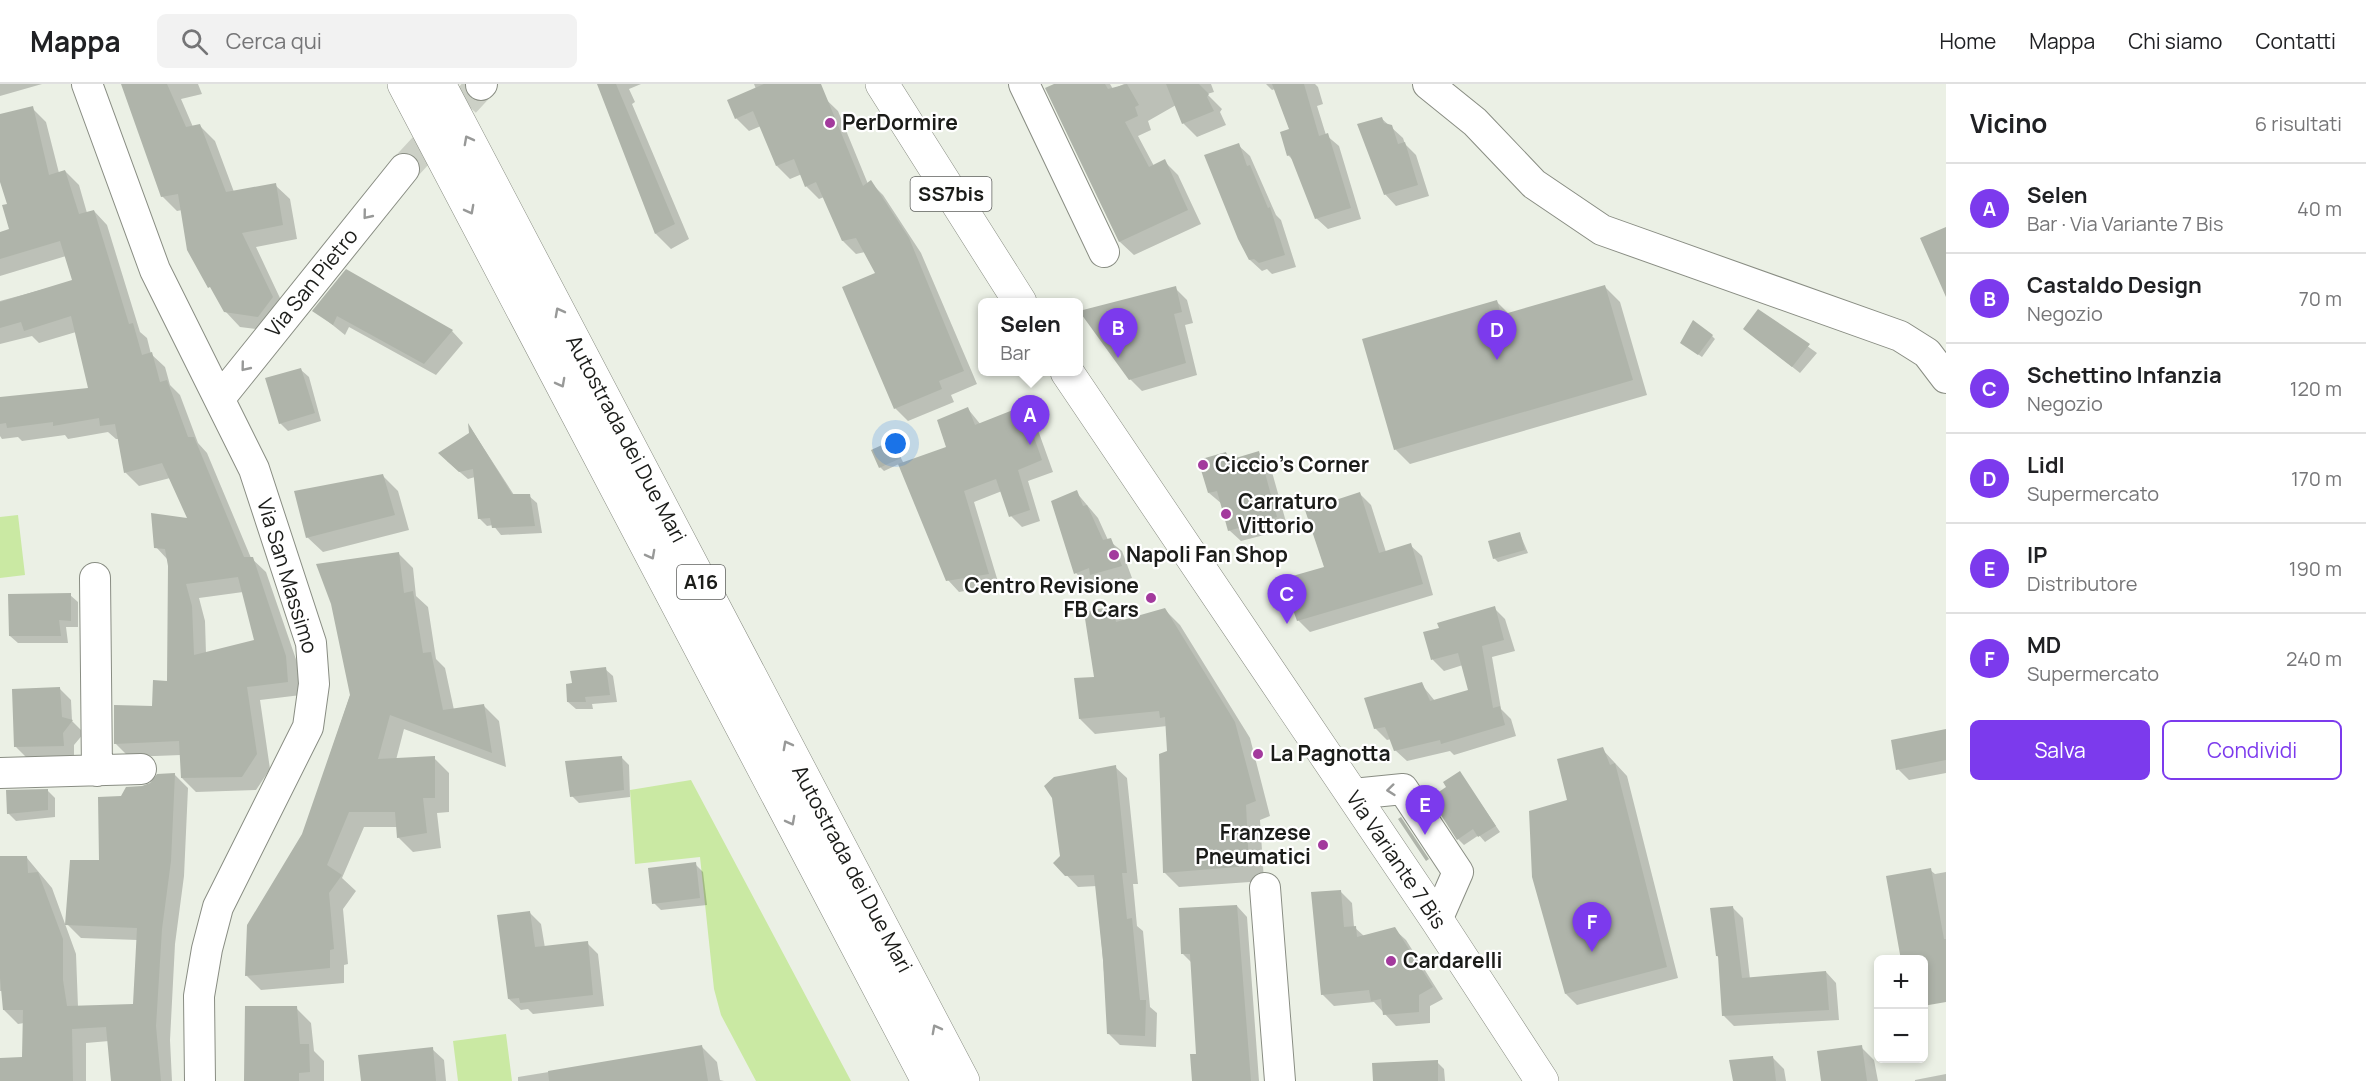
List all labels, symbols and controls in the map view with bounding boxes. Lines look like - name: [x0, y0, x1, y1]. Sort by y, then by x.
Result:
- search box: [157, 14, 577, 68]
- text: Mappa: [30, 22, 121, 60]
- icon: search: [178, 25, 211, 58]
- text: Cerca qui: [226, 26, 322, 56]
- text: Home: [1939, 27, 1996, 55]
- text: Mappa: [2029, 27, 2095, 55]
- text: Chi siamo: [2128, 27, 2223, 55]
- text: Contatti: [2256, 27, 2336, 55]
- text: Vicino: [1970, 105, 2047, 141]
- place label: PerDormire: [842, 108, 958, 136]
- text: 6 risultati: [2255, 110, 2342, 137]
- marker: PerDormire: [823, 116, 837, 130]
- one-way arrow: [464, 136, 475, 146]
- road number: SS7bis: [910, 177, 992, 211]
- text: Selen: [2027, 180, 2088, 210]
- text: A: [1983, 195, 1996, 222]
- text: 40 m: [2297, 195, 2342, 222]
- one-way arrow: [463, 204, 474, 214]
- one-way arrow: [364, 208, 375, 219]
- text: Bar · Via Variante 7 Bis: [2027, 210, 2223, 237]
- street label: Via San Pietro: [259, 222, 364, 343]
- text: Castaldo Design: [2027, 270, 2202, 300]
- text: B: [1983, 285, 1996, 312]
- text: 70 m: [2299, 285, 2342, 312]
- popup: [978, 298, 1083, 376]
- text: Negozio: [2027, 300, 2103, 327]
- one-way arrow: [555, 308, 566, 319]
- pin: B: [1098, 308, 1138, 358]
- text: Selen: [1000, 309, 1061, 339]
- pin: D: [1478, 310, 1516, 360]
- street label: Autostrada dei Due Mari: [560, 330, 694, 547]
- text: Bar: [1000, 339, 1031, 366]
- one-way arrow: [242, 360, 253, 371]
- text: Schettino Infanzia: [2027, 360, 2222, 390]
- text: C: [1982, 375, 1997, 402]
- text: 120 m: [2290, 375, 2342, 402]
- one-way arrow: [554, 376, 565, 387]
- text: Negozio: [2027, 390, 2103, 417]
- pin: A: [1010, 396, 1050, 445]
- your location: [881, 429, 910, 458]
- place label: Ciccio's Corner: [1215, 450, 1369, 478]
- text: Lidl: [2027, 450, 2065, 480]
- marker: Ciccio's Corner: [1196, 458, 1210, 472]
- text: D: [1982, 465, 1997, 492]
- text: 170 m: [2291, 465, 2342, 492]
- text: Supermercato: [2027, 480, 2159, 507]
- place label: Carraturo Vittorio: [1238, 487, 1338, 539]
- street label: Via San Massimo: [251, 495, 325, 657]
- marker: Carraturo Vittorio: [1219, 507, 1233, 521]
- place label: Napoli Fan Shop: [1126, 540, 1288, 568]
- text: IP: [2027, 540, 2047, 570]
- marker: Napoli Fan Shop: [1107, 548, 1121, 562]
- one-way arrow: [644, 549, 656, 560]
- text: E: [1984, 555, 1995, 582]
- text: 190 m: [2289, 555, 2342, 582]
- road number: A16: [677, 565, 725, 599]
- text: Distributore: [2027, 570, 2137, 597]
- place label: Centro Revisione FB Cars: [964, 571, 1139, 623]
- pin: C: [1268, 574, 1306, 624]
- marker: Centro Revisione FB Cars: [1144, 591, 1158, 605]
- text: MD: [2027, 630, 2061, 660]
- text: F: [1984, 645, 1995, 672]
- text: 240 m: [2286, 645, 2342, 672]
- text: Supermercato: [2027, 660, 2159, 687]
- button: Salva: [1970, 720, 2150, 780]
- button: Condividi: [2162, 720, 2342, 780]
- place label: La Pagnotta: [1270, 739, 1391, 767]
- one-way arrow: [783, 741, 794, 751]
- marker: La Pagnotta: [1251, 747, 1265, 761]
- street label: Autostrada dei Due Mari: [786, 760, 920, 977]
- one-way arrow: [1386, 783, 1395, 796]
- street label: Via Variante 7 Bis: [1340, 785, 1453, 934]
- pin: E: [1406, 786, 1444, 835]
- one-way arrow: [784, 815, 795, 825]
- place label: Franzese Pneumatici: [1195, 818, 1311, 870]
- marker: Franzese Pneumatici: [1316, 838, 1330, 852]
- pin: F: [1572, 902, 1612, 952]
- place label: Cardarelli: [1403, 946, 1502, 974]
- marker: Cardarelli: [1384, 954, 1398, 968]
- map controls: [1874, 955, 1928, 1063]
- button: +: [1874, 955, 1928, 1009]
- button: −: [1874, 1009, 1928, 1063]
- one-way arrow: [932, 1025, 943, 1036]

